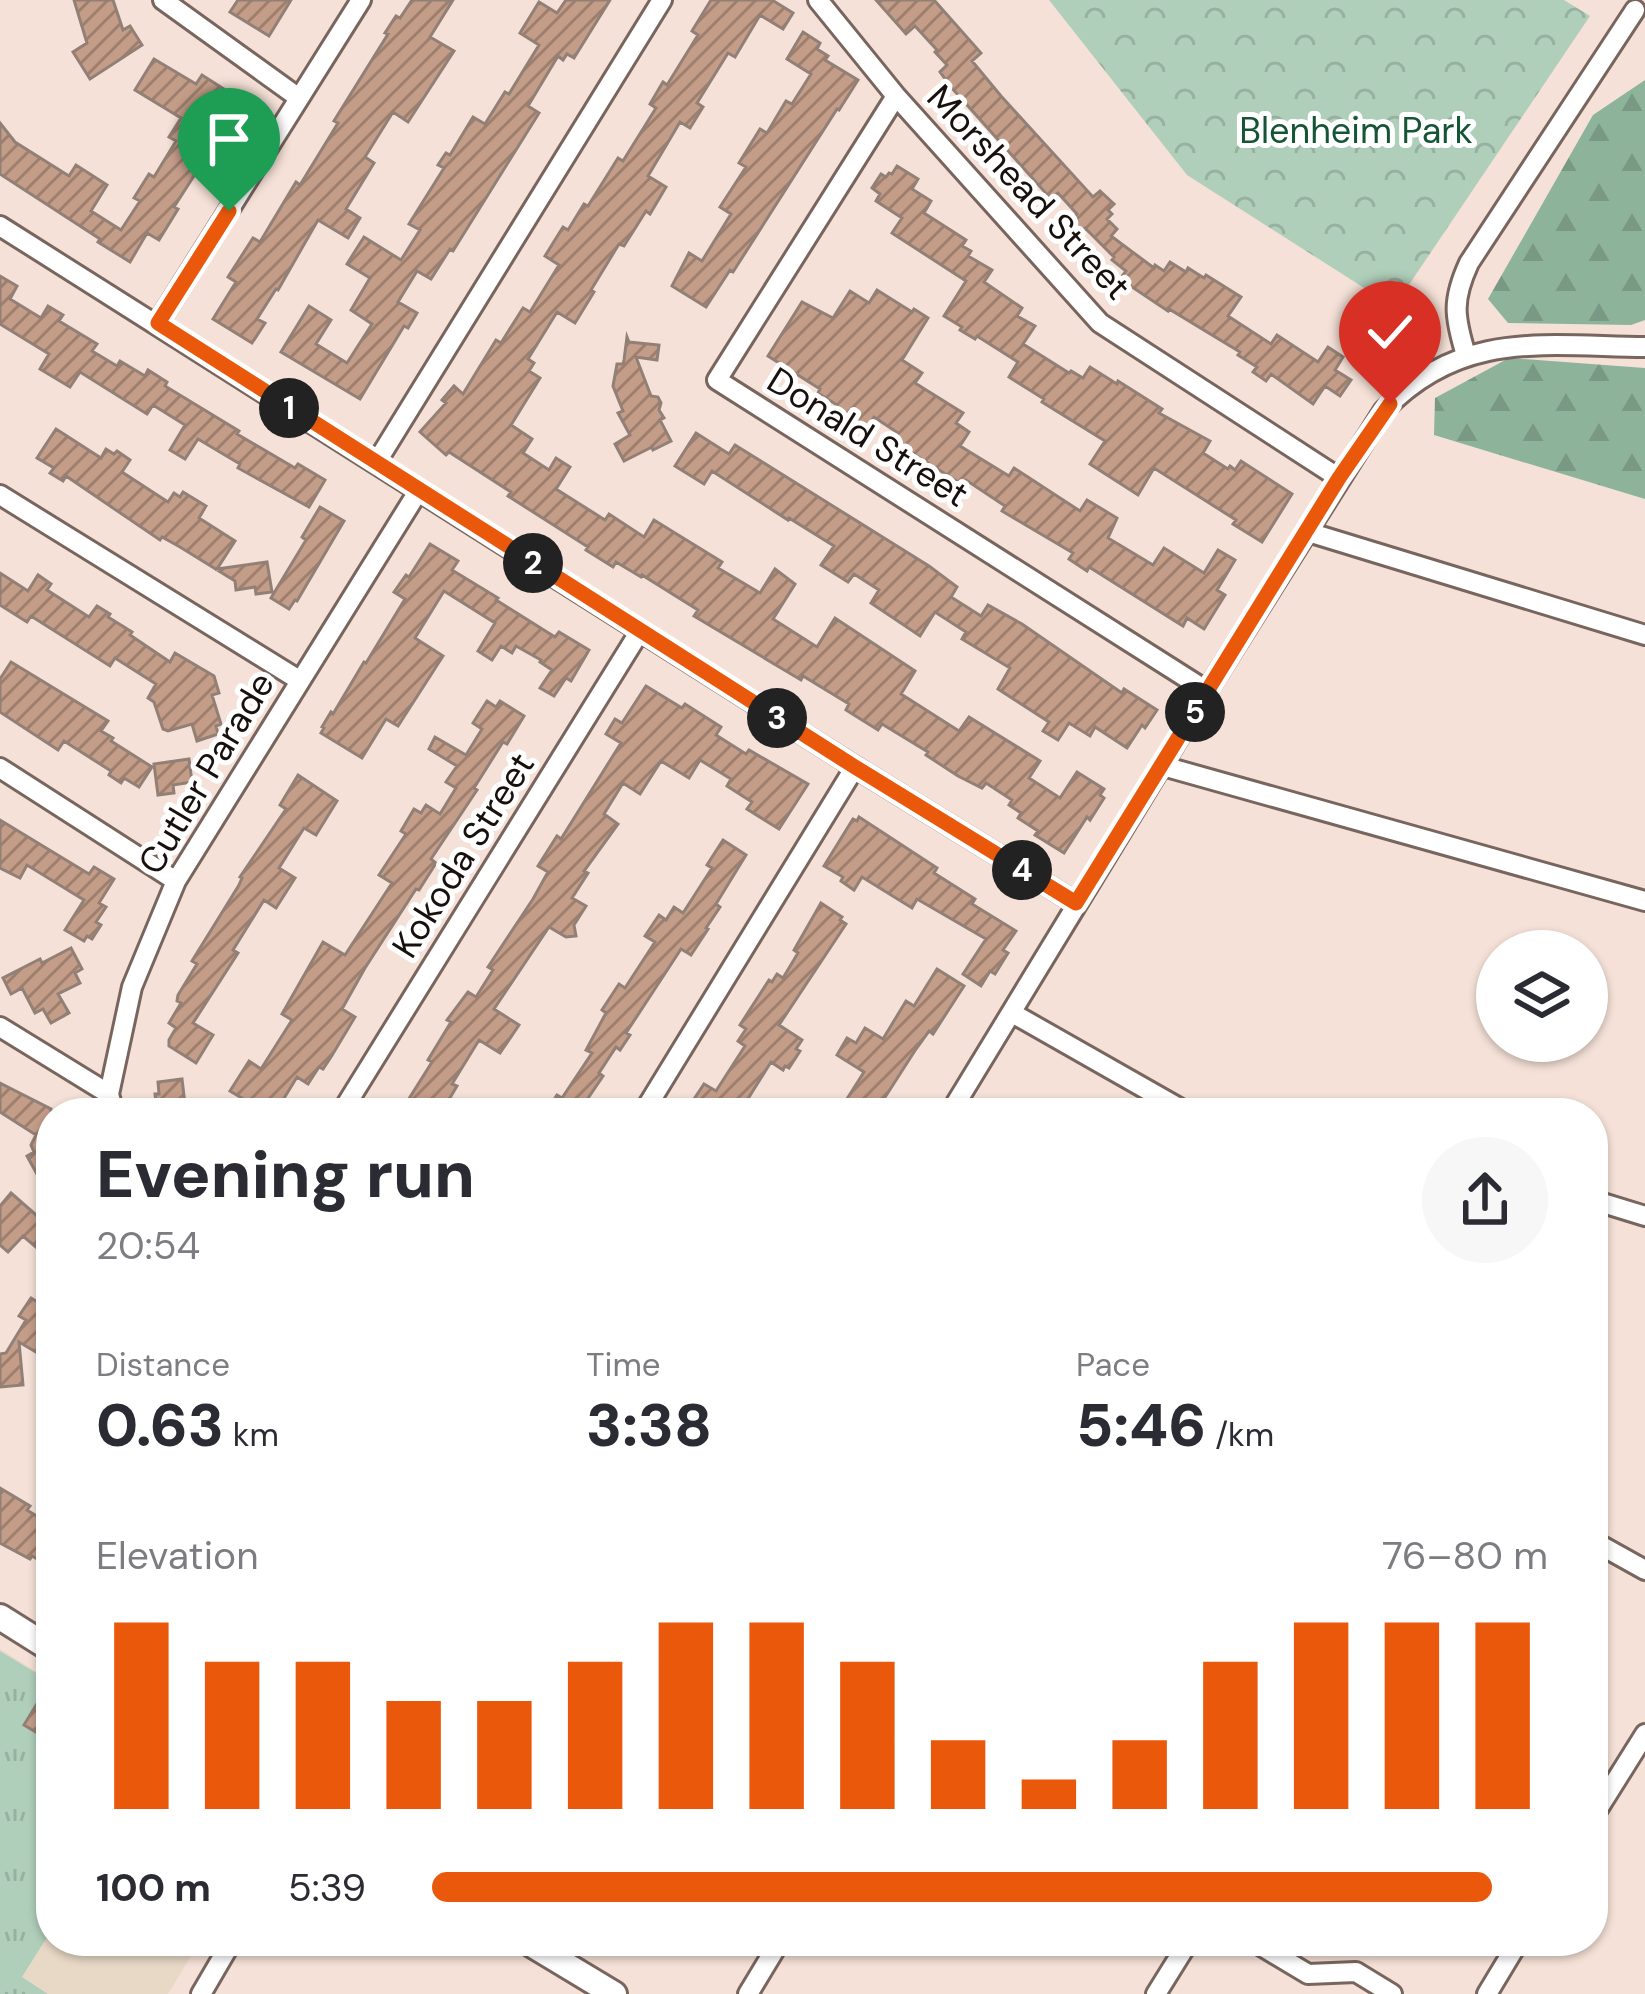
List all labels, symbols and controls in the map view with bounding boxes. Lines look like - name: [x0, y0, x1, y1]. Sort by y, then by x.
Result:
- street label: Morshead Street: [917, 74, 1141, 310]
- pin: [178, 88, 280, 211]
- icon: arrive: [196, 106, 262, 172]
- park label: Blenheim Park: [1239, 107, 1473, 154]
- pin: [1339, 281, 1441, 404]
- icon: check: [1357, 299, 1423, 365]
- street label: Donald Street: [759, 357, 977, 517]
- pin: 1: [259, 378, 319, 438]
- text: 1: [283, 386, 295, 429]
- pin: 2: [503, 533, 563, 593]
- text: 2: [523, 541, 543, 584]
- street label: Cutler Parade: [127, 663, 285, 883]
- pin: 5: [1165, 682, 1225, 742]
- pin: 3: [747, 688, 807, 748]
- text: 5: [1185, 690, 1205, 733]
- text: 3: [767, 696, 787, 739]
- street label: Kokoda Street: [381, 744, 545, 966]
- pin: 4: [992, 840, 1052, 900]
- text: 4: [1011, 848, 1033, 891]
- map controls: [1476, 930, 1608, 1062]
- button: layers: [1476, 930, 1608, 1062]
- text: Evening run: [96, 1132, 475, 1217]
- button: share: [1422, 1137, 1548, 1263]
- text: 20:54: [96, 1220, 200, 1271]
- text: Distance: [96, 1343, 230, 1386]
- text: Time: [586, 1343, 661, 1386]
- text: Pace: [1076, 1343, 1150, 1386]
- text: 0.63: [96, 1386, 224, 1465]
- text: 3:38: [586, 1386, 712, 1465]
- text: 5:46: [1076, 1386, 1206, 1465]
- text: km: [224, 1413, 279, 1456]
- text: /km: [1206, 1413, 1274, 1456]
- text: Elevation: [96, 1530, 259, 1581]
- text: 76–80 m: [1382, 1530, 1548, 1581]
- text: 100 m: [96, 1862, 211, 1913]
- text: 5:39: [288, 1862, 366, 1913]

